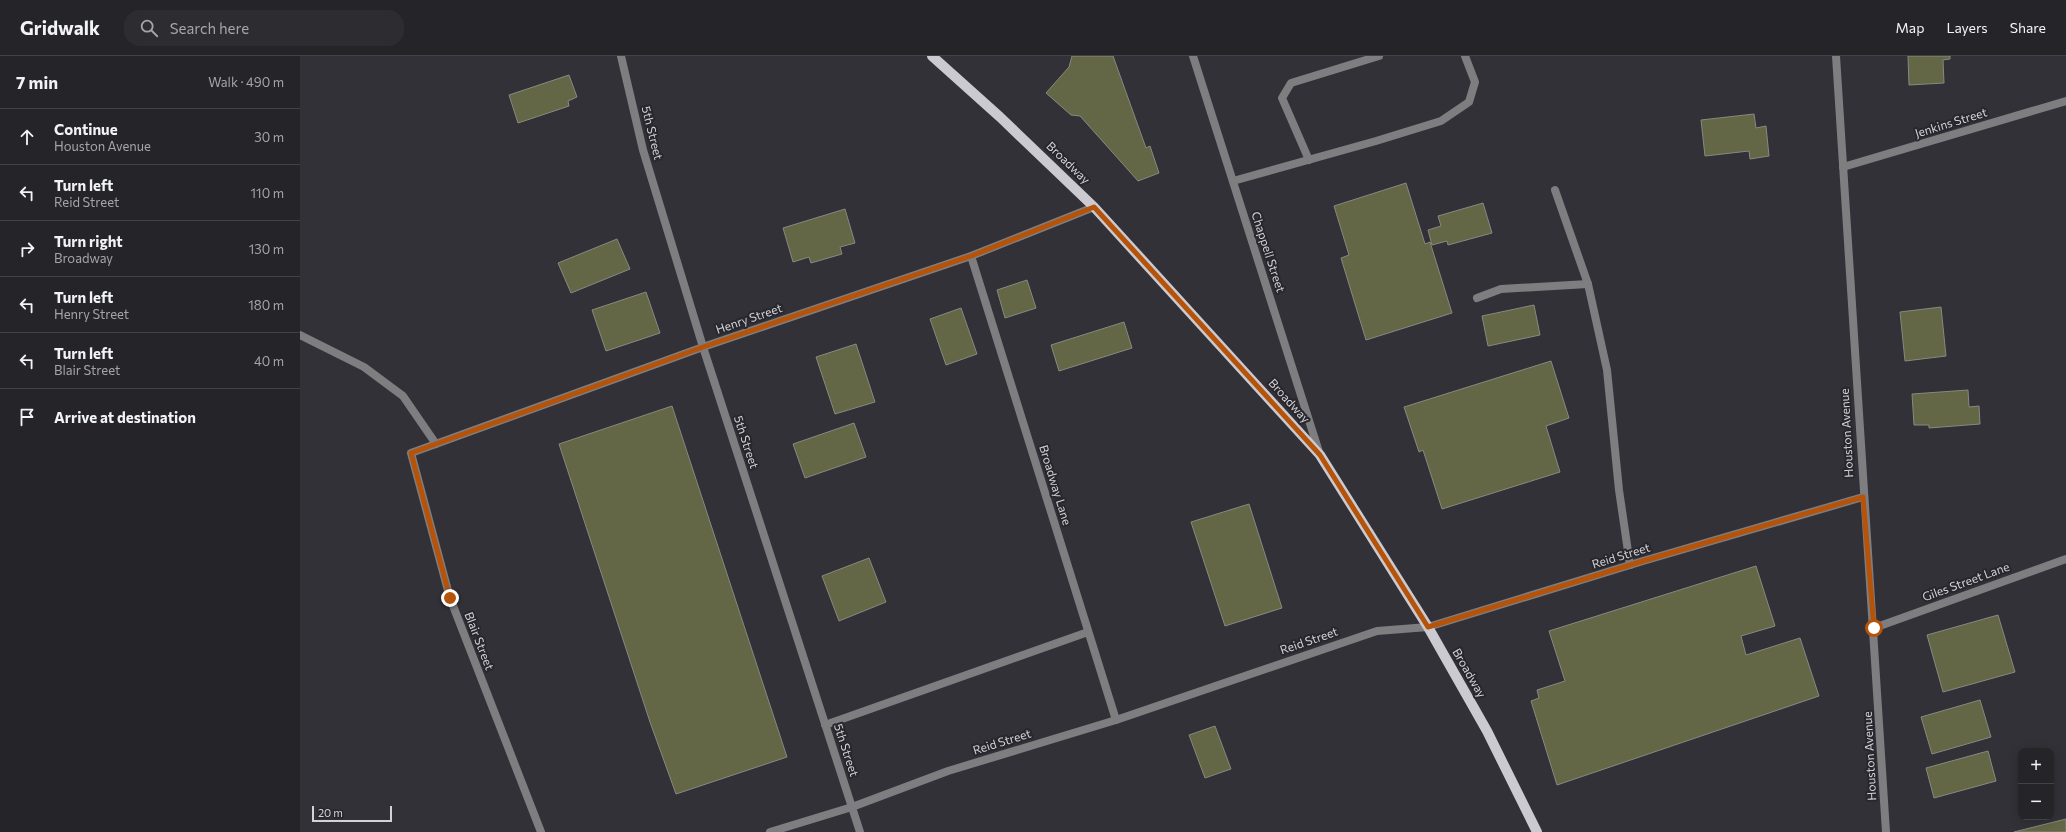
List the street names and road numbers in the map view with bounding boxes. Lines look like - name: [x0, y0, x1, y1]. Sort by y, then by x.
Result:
- street label: 5th Street: [640, 104, 666, 161]
- street label: Jenkins Street: [1913, 104, 1989, 141]
- street label: Broadway: [1044, 138, 1093, 186]
- street label: Chappell Street: [1249, 209, 1289, 294]
- street label: Henry Street: [714, 300, 784, 336]
- street label: Broadway: [1266, 375, 1313, 425]
- street label: Houston Avenue: [1837, 388, 1855, 478]
- street label: 5th Street: [732, 413, 762, 470]
- street label: Broadway Lane: [1037, 443, 1075, 527]
- street label: Reid Street: [1590, 540, 1652, 571]
- street label: Giles Street Lane: [1920, 559, 2011, 603]
- street label: Blair Street: [462, 610, 497, 672]
- street label: Reid Street: [1278, 624, 1339, 656]
- street label: Broadway: [1450, 645, 1490, 700]
- street label: Houston Avenue: [1860, 711, 1878, 801]
- street label: 5th Street: [832, 721, 862, 778]
- street label: Reid Street: [971, 726, 1033, 757]

